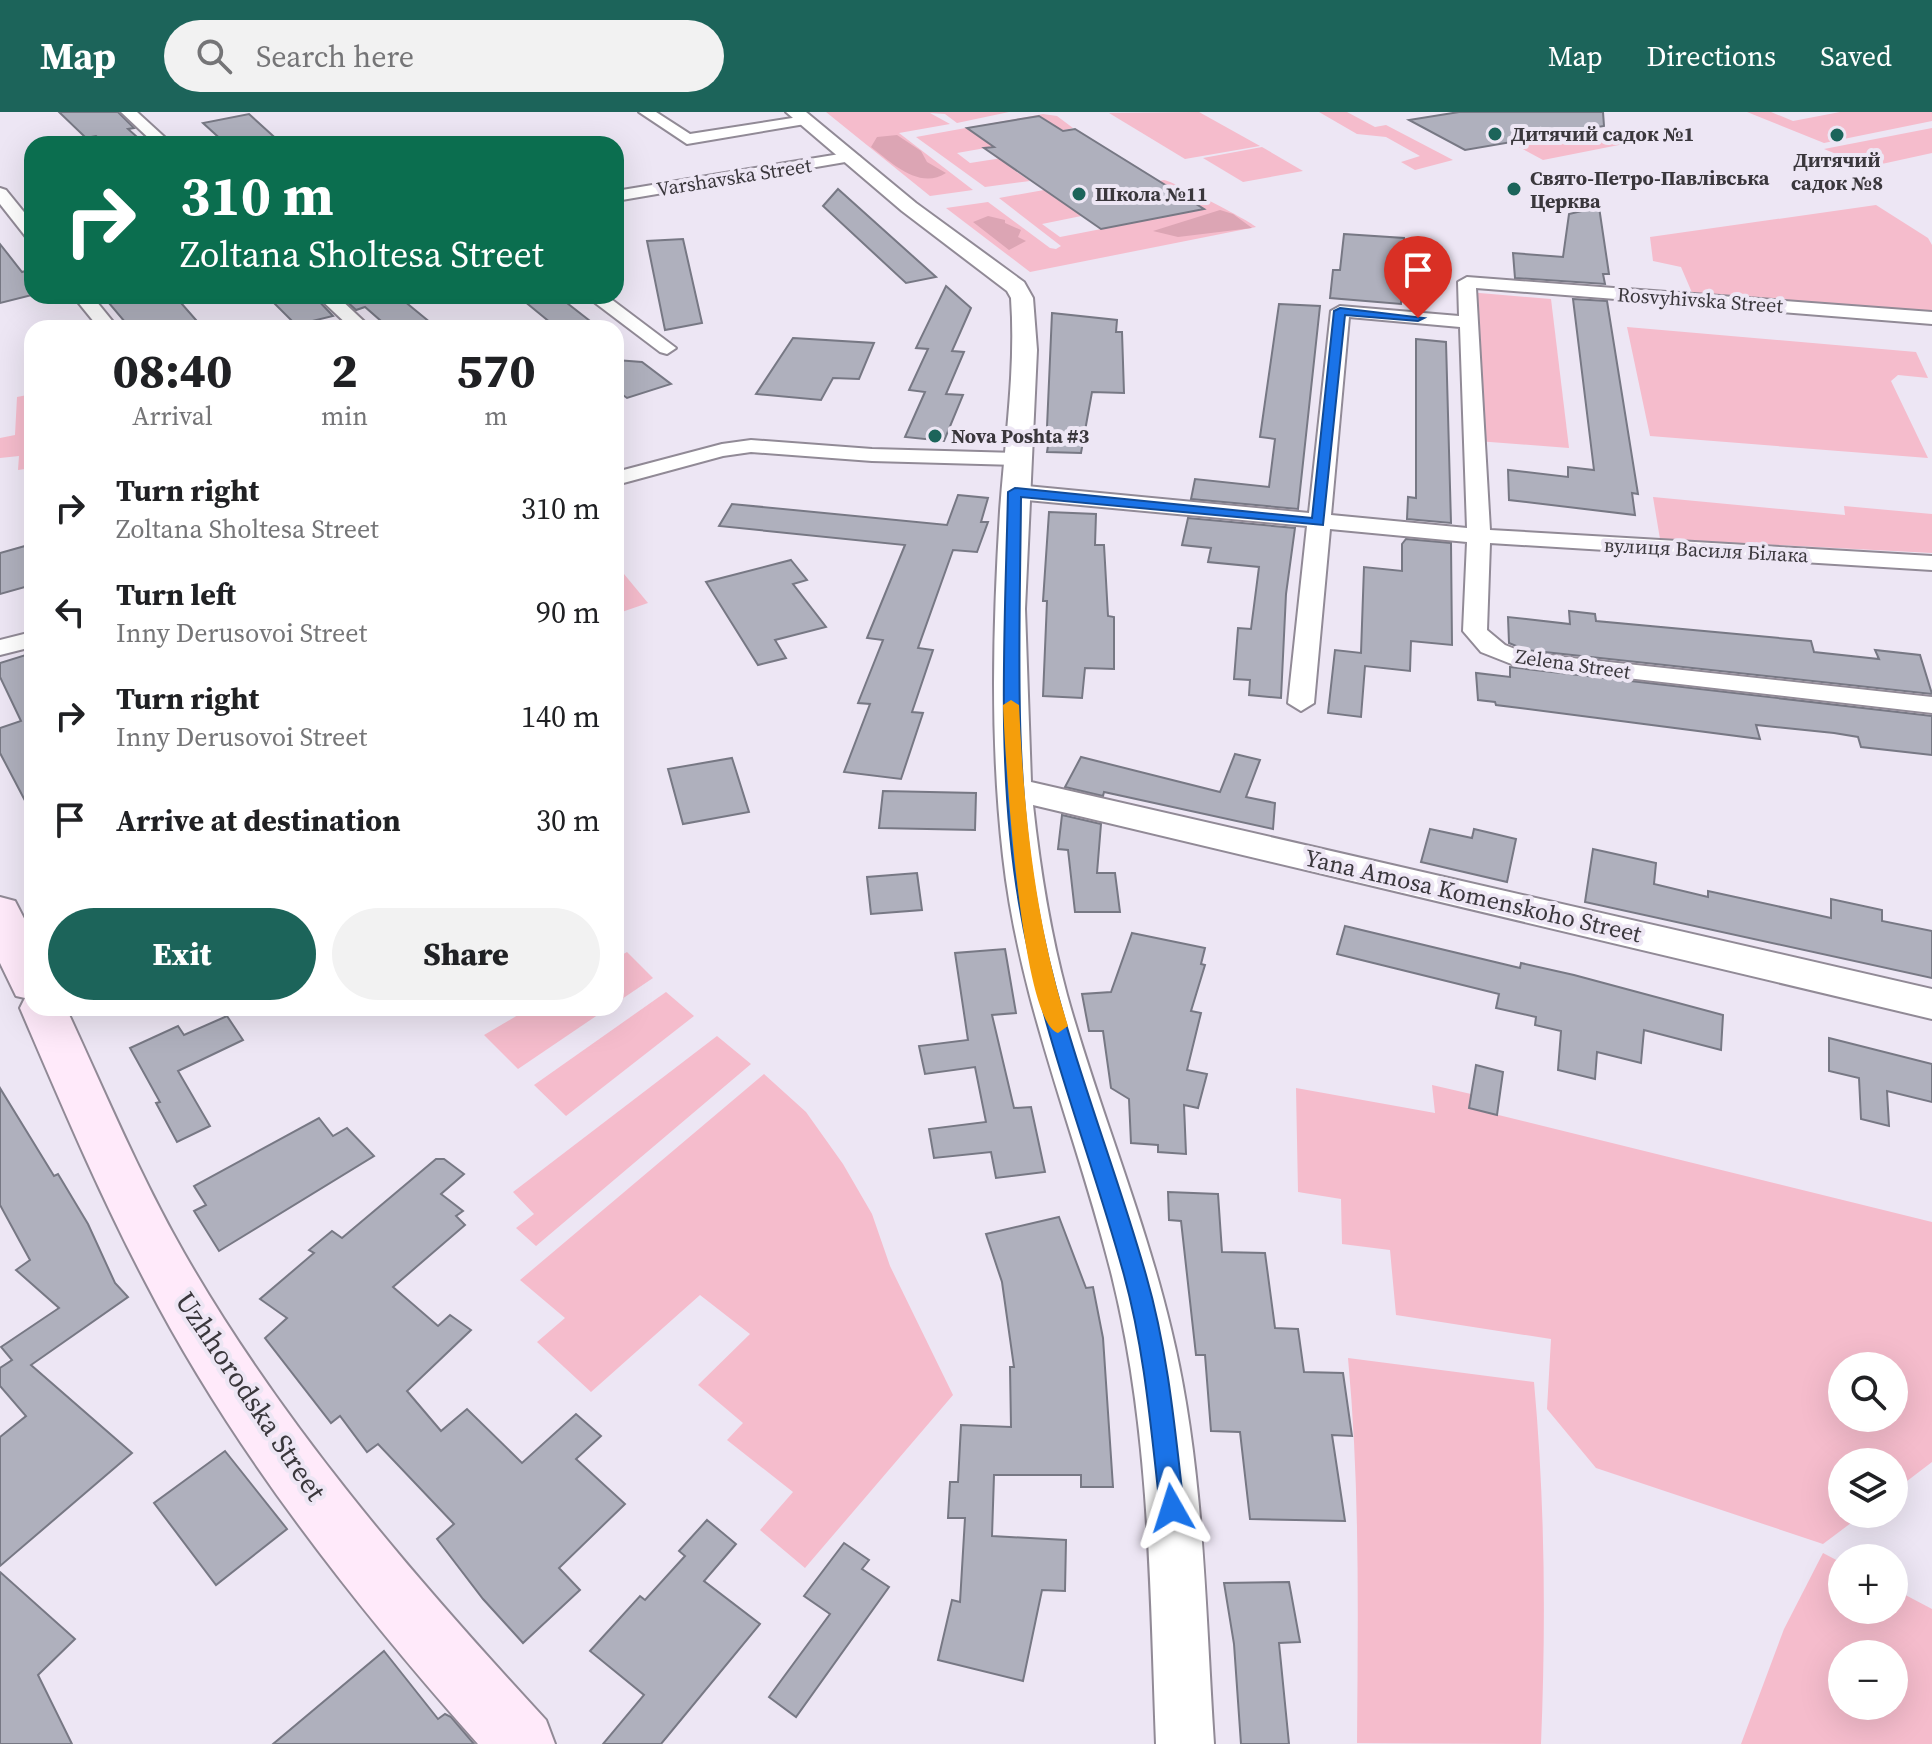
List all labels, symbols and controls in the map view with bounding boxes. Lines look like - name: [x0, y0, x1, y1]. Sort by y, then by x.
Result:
- search box: [164, 20, 724, 92]
- text: Map: [40, 30, 116, 82]
- icon: search: [192, 34, 236, 78]
- text: Search here: [256, 36, 414, 77]
- text: Map: [1548, 37, 1603, 75]
- text: Directions: [1647, 37, 1776, 75]
- text: Saved: [1820, 37, 1892, 75]
- place label: Дитячий садок №1: [1511, 120, 1694, 148]
- marker: Дитячий садок №1: [1486, 125, 1504, 143]
- marker: Дитячий садок №8: [1828, 126, 1846, 144]
- place label: Дитячий садок №8: [1791, 146, 1883, 197]
- street label: Varshavska Street: [655, 151, 814, 203]
- text: 310 m: [180, 157, 334, 234]
- place label: Свято-Петро-Павлівська Церква: [1530, 164, 1770, 215]
- icon: right: [48, 168, 152, 272]
- place label: Школа №11: [1095, 180, 1208, 208]
- marker: Свято-Петро-Павлівська Церква: [1505, 180, 1523, 198]
- marker: Школа №11: [1070, 185, 1088, 203]
- text: Zoltana Sholtesa Street: [180, 230, 544, 279]
- pin: [1384, 236, 1452, 318]
- icon: arrive: [1396, 248, 1440, 292]
- street label: Rosvyhivska Street: [1616, 280, 1784, 320]
- text: 08:40: [112, 337, 233, 403]
- text: 2: [331, 337, 358, 403]
- text: 570: [456, 337, 536, 403]
- text: Arrival: [132, 398, 213, 434]
- text: min: [321, 398, 368, 434]
- text: m: [484, 398, 508, 434]
- place label: Nova Poshta #3: [951, 422, 1089, 450]
- marker: Nova Poshta #3: [926, 427, 944, 445]
- text: Turn right: [116, 470, 259, 511]
- icon: right: [48, 486, 92, 530]
- text: 310 m: [521, 488, 600, 529]
- text: Zoltana Sholtesa Street: [116, 511, 379, 547]
- street label: вулиця Василя Білака: [1603, 531, 1810, 569]
- text: Turn left: [116, 574, 236, 615]
- icon: left: [48, 590, 92, 634]
- text: 90 m: [536, 592, 600, 633]
- text: Inny Derusovoi Street: [116, 615, 367, 651]
- street label: Zelena Street: [1514, 642, 1633, 686]
- text: Turn right: [116, 678, 259, 719]
- icon: right: [48, 694, 92, 738]
- text: 140 m: [521, 696, 600, 737]
- text: Inny Derusovoi Street: [116, 719, 367, 755]
- icon: arrive: [48, 798, 92, 842]
- text: Arrive at destination: [116, 800, 401, 841]
- text: 30 m: [536, 800, 600, 841]
- street label: Yana Amosa Komenskoho Street: [1301, 841, 1645, 950]
- button: Exit: [48, 908, 316, 1000]
- button: Share: [332, 908, 600, 1000]
- street label: Uzhhorodska Street: [167, 1284, 336, 1509]
- map controls: [1828, 1352, 1908, 1720]
- button: search: [1828, 1352, 1908, 1432]
- button: layers: [1828, 1448, 1908, 1528]
- position arrow: [1130, 1466, 1214, 1550]
- button: +: [1828, 1544, 1908, 1624]
- button: −: [1828, 1640, 1908, 1720]

